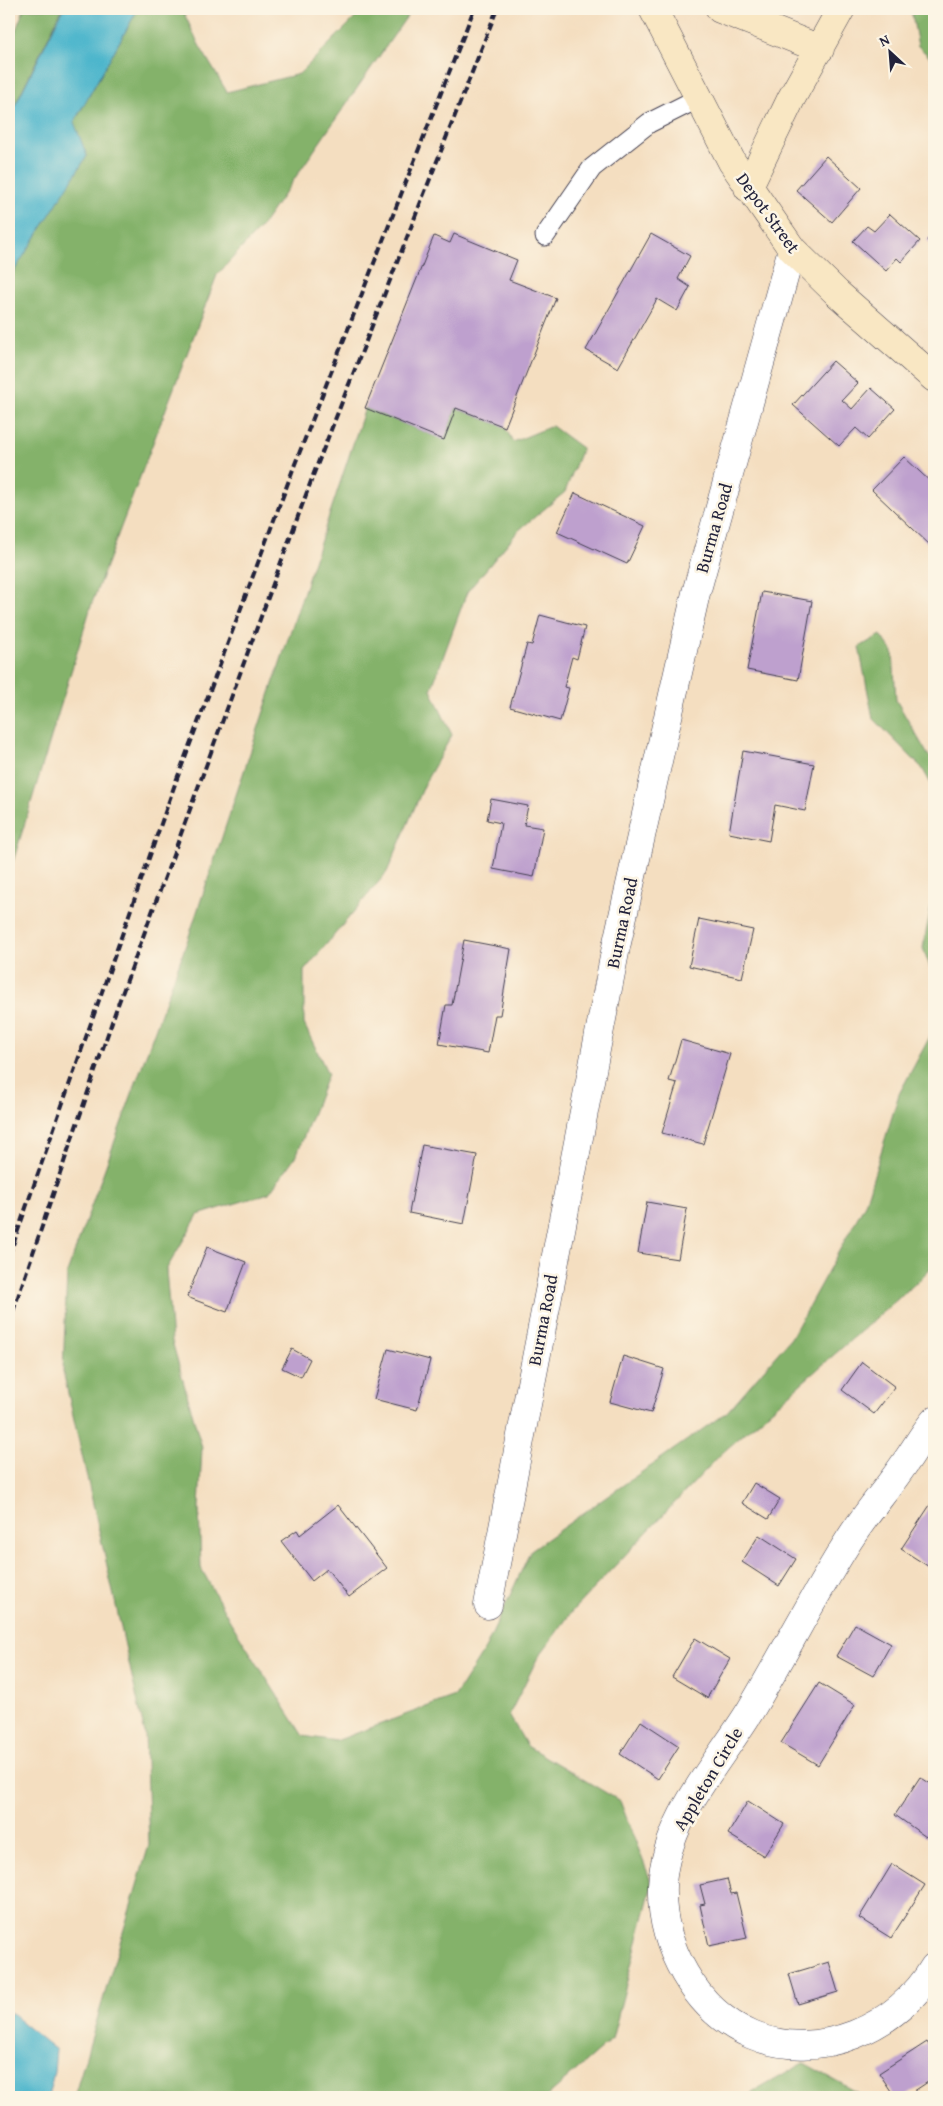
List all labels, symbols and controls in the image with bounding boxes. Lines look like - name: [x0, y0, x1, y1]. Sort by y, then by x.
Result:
- north arrow: [866, 28, 916, 78]
- text: N: [876, 29, 893, 51]
- street label: Depot Street: [730, 167, 807, 259]
- street label: Burma Road: [688, 479, 739, 576]
- street label: Burma Road: [599, 875, 644, 971]
- street label: Burma Road: [520, 1272, 565, 1368]
- street label: Appleton Circle: [666, 1722, 749, 1836]

